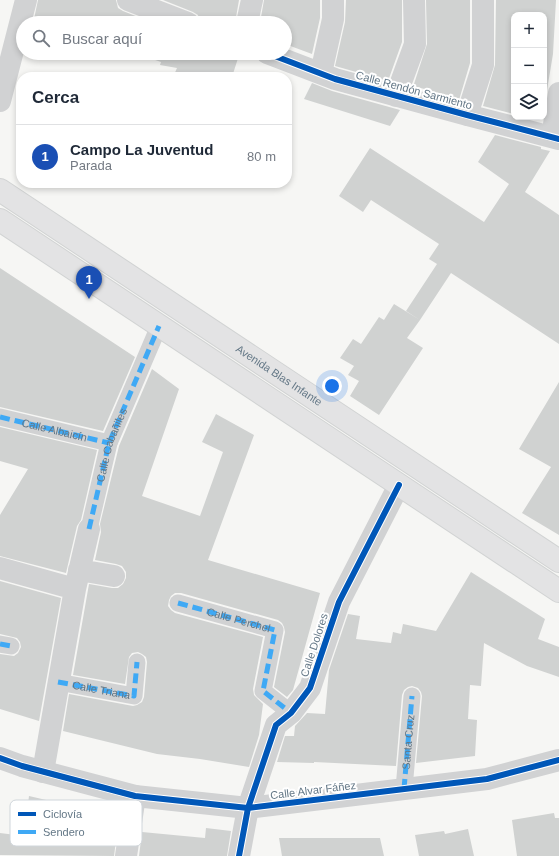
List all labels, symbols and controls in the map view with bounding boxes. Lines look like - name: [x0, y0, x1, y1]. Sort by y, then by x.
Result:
- map controls: [511, 12, 547, 120]
- button: +: [511, 12, 547, 48]
- search box: [16, 16, 292, 60]
- icon: search: [30, 27, 52, 49]
- text: Buscar aquí: [62, 30, 142, 47]
- button: −: [511, 48, 547, 84]
- street label: Calle Rendón Sarmiento: [355, 69, 473, 111]
- button: layers: [511, 84, 547, 120]
- text: Cerca: [32, 88, 79, 107]
- text: Campo La Juventud: [70, 141, 213, 158]
- text: 1: [41, 149, 49, 164]
- text: 80 m: [247, 149, 276, 164]
- text: Parada: [70, 158, 112, 173]
- pin: 1: [76, 266, 102, 299]
- street label: Avenida Blas Infante: [234, 342, 324, 408]
- your location: [322, 376, 342, 396]
- street label: Calle Cabañiles: [94, 406, 129, 483]
- street label: Calle Albaicín: [21, 416, 88, 444]
- street label: Calle Perchel: [206, 605, 272, 634]
- street label: Calle Dolores: [298, 611, 330, 678]
- street label: Calle Triana: [71, 679, 132, 701]
- street label: Santa Cruz: [400, 714, 416, 770]
- street label: Calle Alvar Fáñez: [269, 779, 357, 801]
- legend: [10, 800, 142, 846]
- text: Ciclovía: [43, 808, 83, 820]
- text: Sendero: [43, 826, 85, 838]

